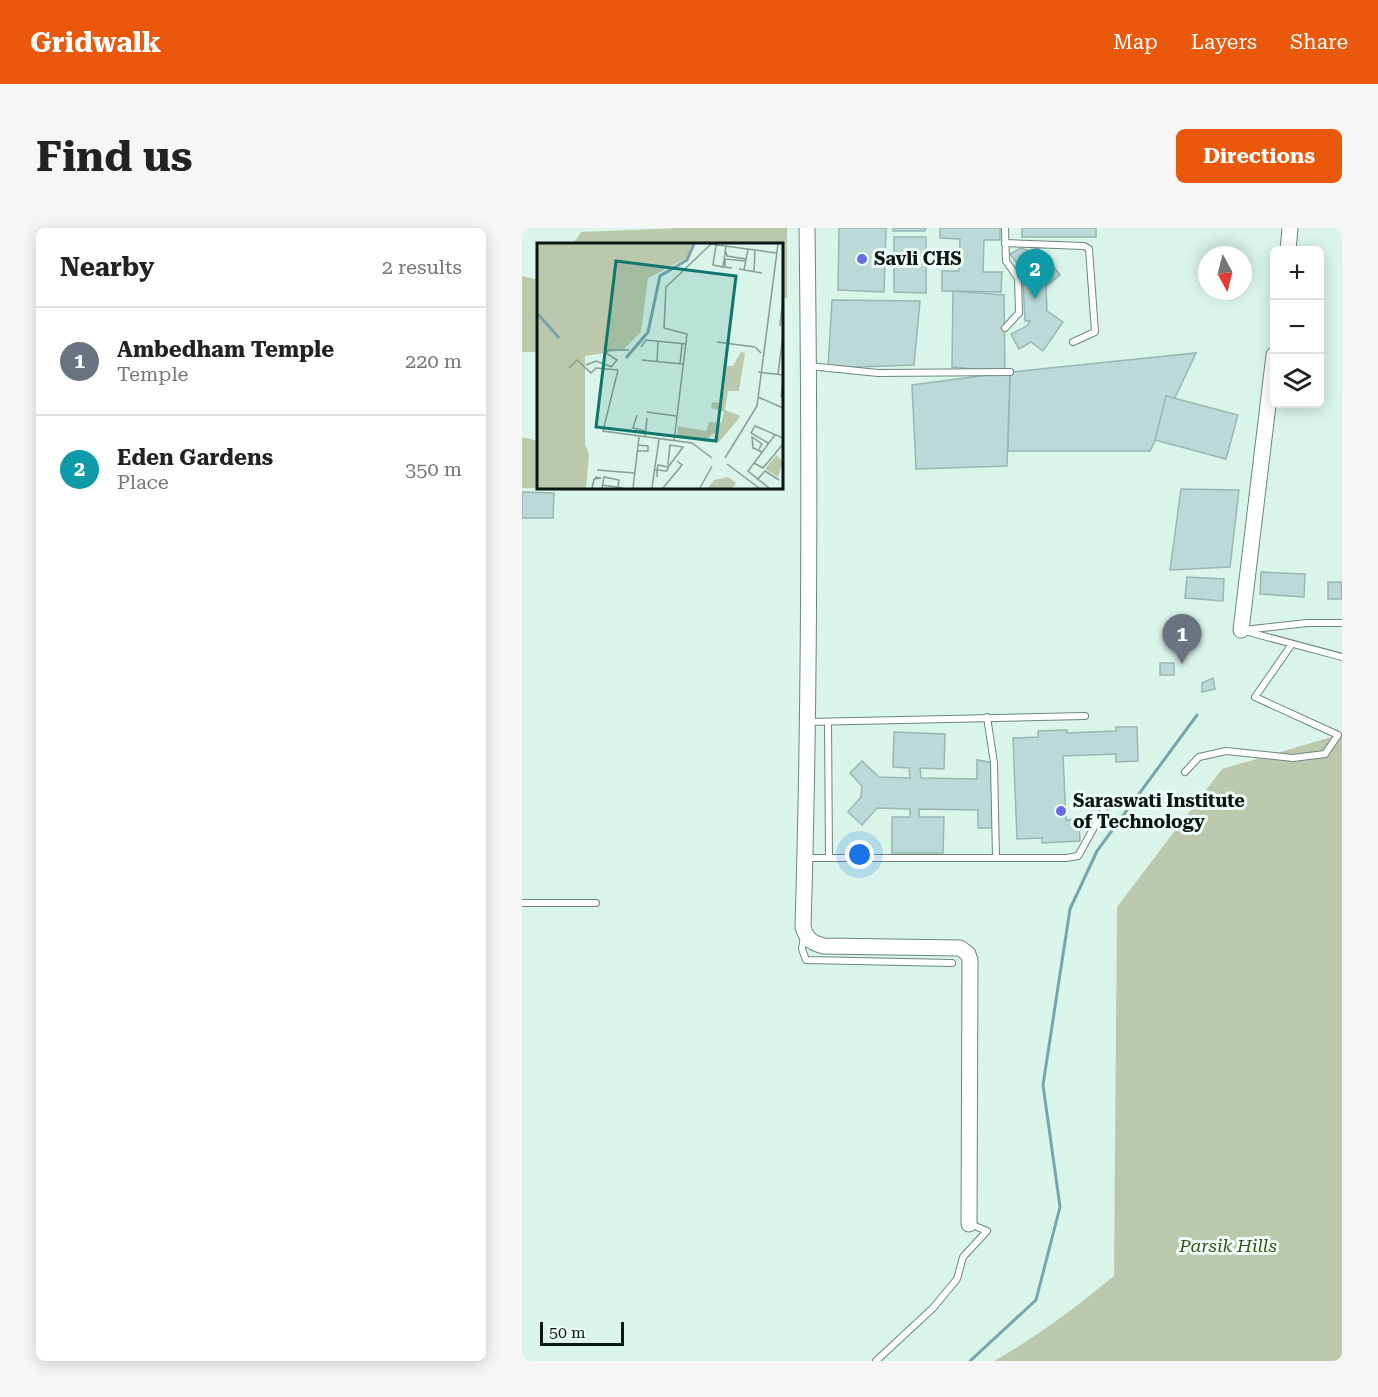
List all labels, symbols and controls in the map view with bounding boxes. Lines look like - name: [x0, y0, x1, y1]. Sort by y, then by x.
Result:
- text: Gridwalk: [30, 26, 161, 59]
- text: Map: [1113, 30, 1158, 54]
- text: Layers: [1191, 30, 1257, 54]
- text: Share: [1290, 30, 1348, 54]
- button: Directions: [1176, 129, 1342, 183]
- text: Find us: [36, 132, 193, 181]
- inset map: [537, 243, 783, 489]
- north arrow: [1198, 246, 1252, 300]
- map controls: [1270, 246, 1324, 408]
- button: +: [1270, 246, 1324, 300]
- place label: Savli CHS: [874, 248, 962, 269]
- pin: 2: [1016, 250, 1054, 299]
- text: Nearby: [60, 252, 154, 282]
- marker: Savli CHS: [855, 252, 869, 266]
- text: 2 results: [382, 255, 462, 279]
- button: −: [1270, 300, 1324, 354]
- text: Ambedham Temple: [117, 337, 334, 362]
- text: 1: [74, 349, 85, 373]
- text: 220 m: [405, 349, 462, 373]
- button: layers: [1270, 354, 1324, 408]
- text: Temple: [117, 362, 189, 386]
- text: Eden Gardens: [117, 445, 273, 470]
- text: 2: [74, 457, 85, 481]
- text: 350 m: [405, 457, 462, 481]
- text: Place: [117, 470, 169, 494]
- pin: 1: [1162, 614, 1202, 664]
- place label: Saraswati Institute of Technology: [1073, 790, 1245, 832]
- marker: Saraswati Institute of Technology: [1054, 804, 1068, 818]
- your location: [845, 840, 874, 869]
- park label: Parsik Hills: [1178, 1235, 1277, 1256]
- scale bar: [540, 1319, 624, 1346]
- text: 50 m: [549, 1323, 586, 1342]

